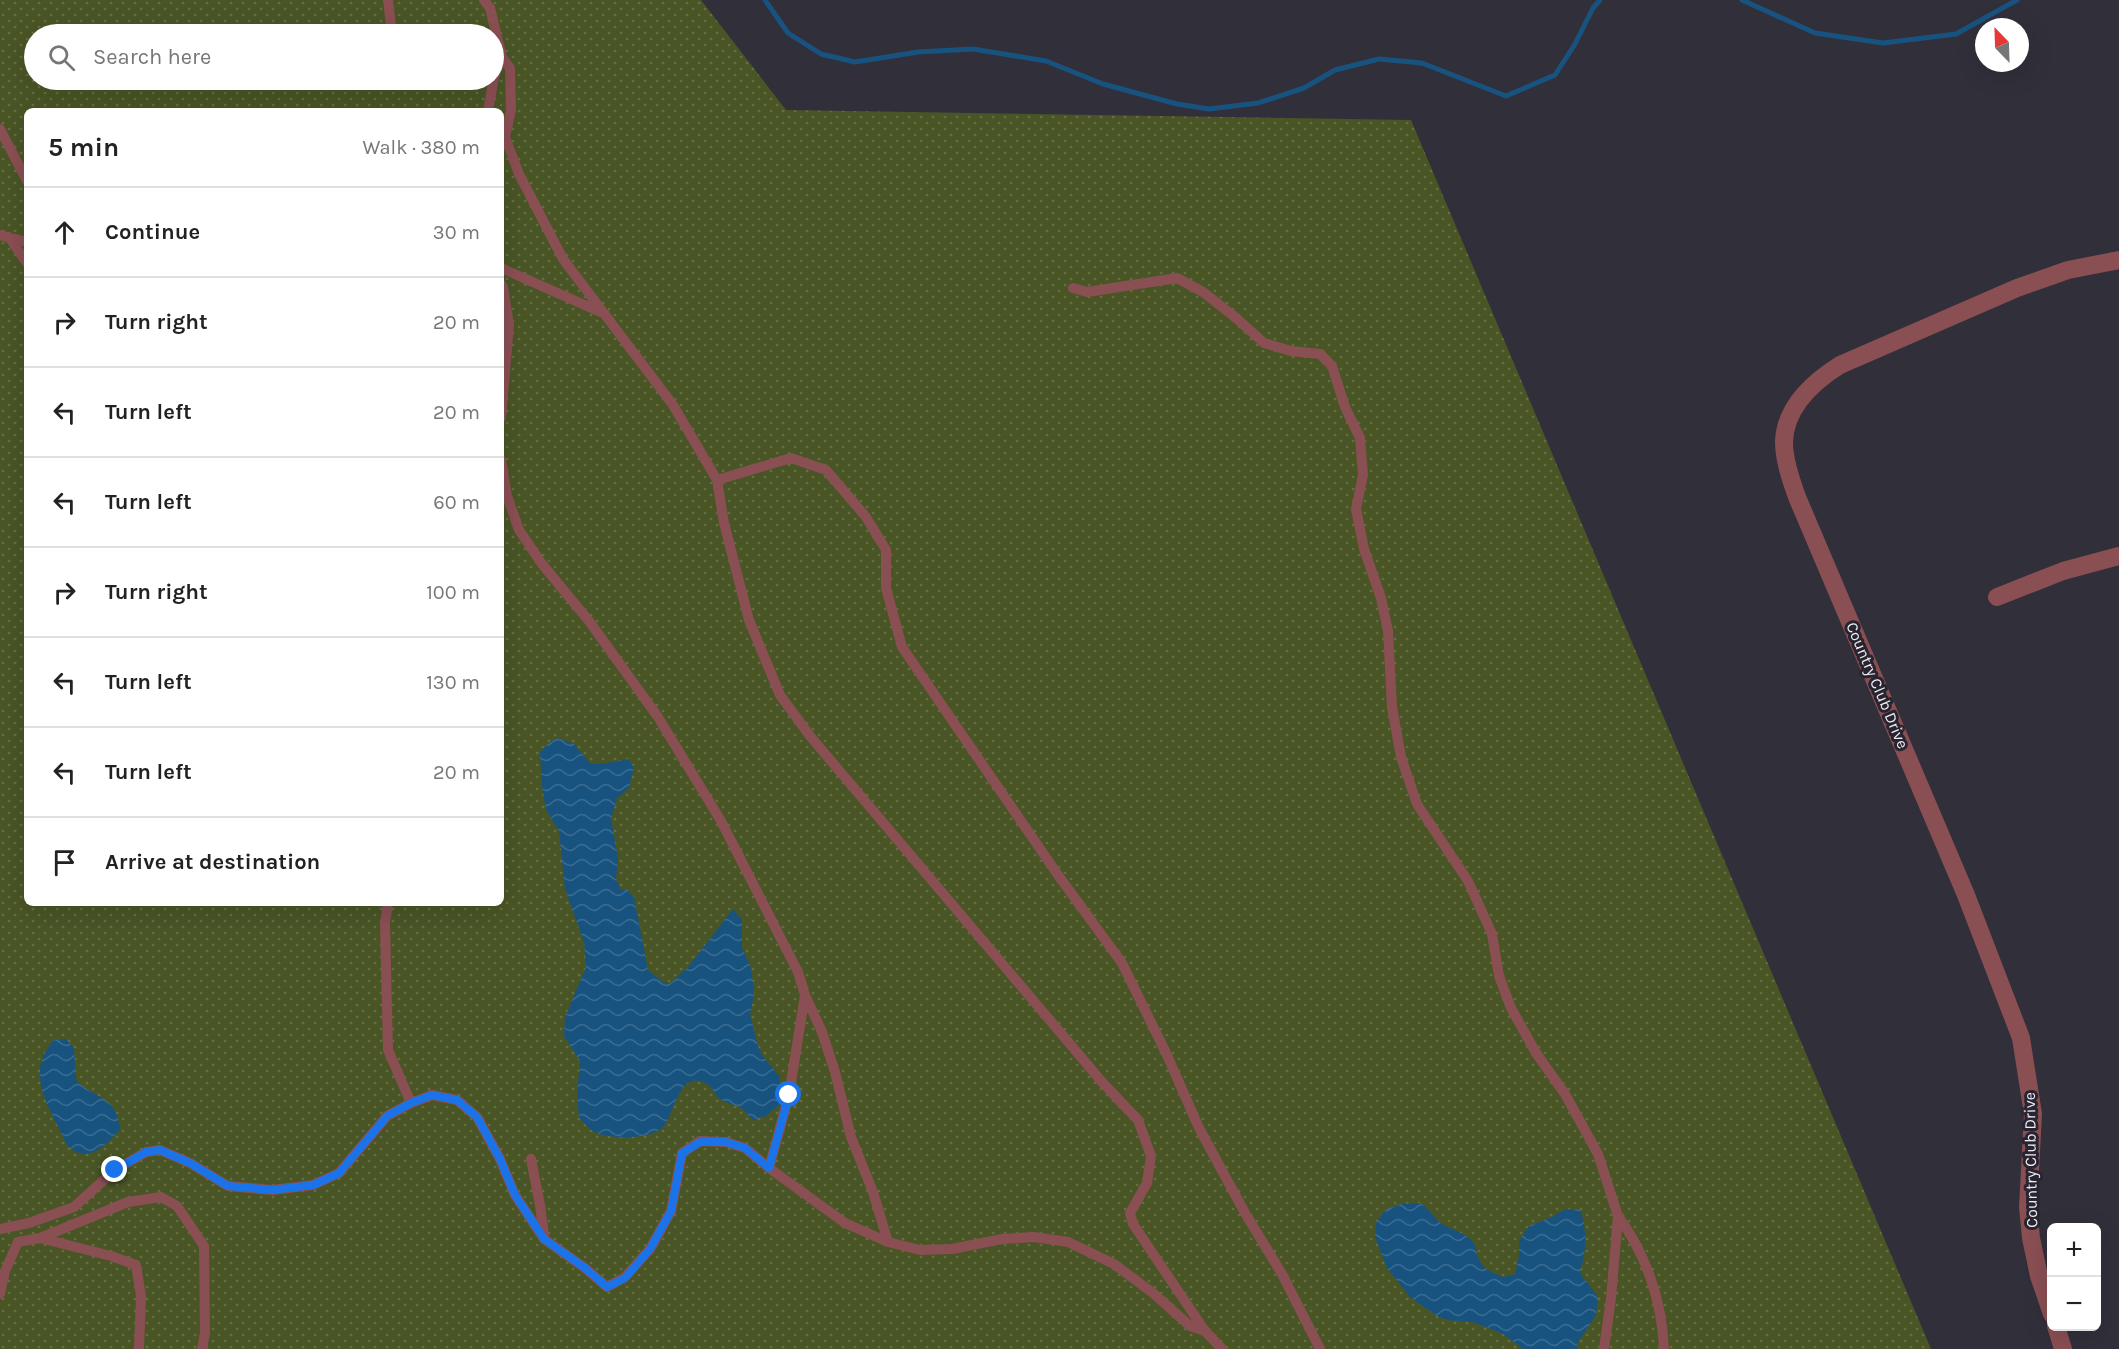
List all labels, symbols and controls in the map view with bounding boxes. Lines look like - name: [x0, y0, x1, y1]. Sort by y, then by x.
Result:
- north arrow: [1975, 18, 2029, 72]
- search box: [24, 24, 504, 90]
- icon: search: [45, 41, 78, 74]
- text: Search here: [93, 44, 211, 70]
- text: 5 min: [48, 132, 119, 163]
- text: Walk · 380 m: [362, 136, 480, 159]
- icon: ahead: [48, 216, 81, 249]
- text: Continue: [105, 219, 200, 245]
- text: 30 m: [433, 221, 480, 244]
- icon: right: [48, 306, 81, 339]
- text: Turn right: [105, 309, 208, 335]
- text: 20 m: [433, 311, 480, 334]
- icon: left: [48, 396, 81, 429]
- text: Turn left: [105, 399, 192, 425]
- text: 20 m: [433, 401, 480, 424]
- icon: left: [48, 486, 81, 519]
- text: Turn left: [105, 489, 192, 515]
- text: 60 m: [433, 491, 480, 514]
- icon: right: [48, 576, 81, 609]
- text: Turn right: [105, 579, 208, 605]
- text: 100 m: [426, 581, 480, 604]
- street label: Country Club Drive: [1842, 619, 1913, 751]
- icon: left: [48, 666, 81, 699]
- text: Turn left: [105, 669, 192, 695]
- text: 130 m: [426, 671, 480, 694]
- icon: left: [48, 756, 81, 789]
- text: Turn left: [105, 759, 192, 785]
- text: 20 m: [433, 761, 480, 784]
- icon: arrive: [48, 846, 81, 879]
- text: Arrive at destination: [105, 849, 320, 875]
- route start: [775, 1081, 801, 1107]
- street label: Country Club Drive: [2020, 1092, 2041, 1228]
- route end: [101, 1156, 127, 1182]
- map controls: [2047, 1223, 2101, 1331]
- button: +: [2047, 1223, 2101, 1277]
- button: −: [2047, 1277, 2101, 1331]

